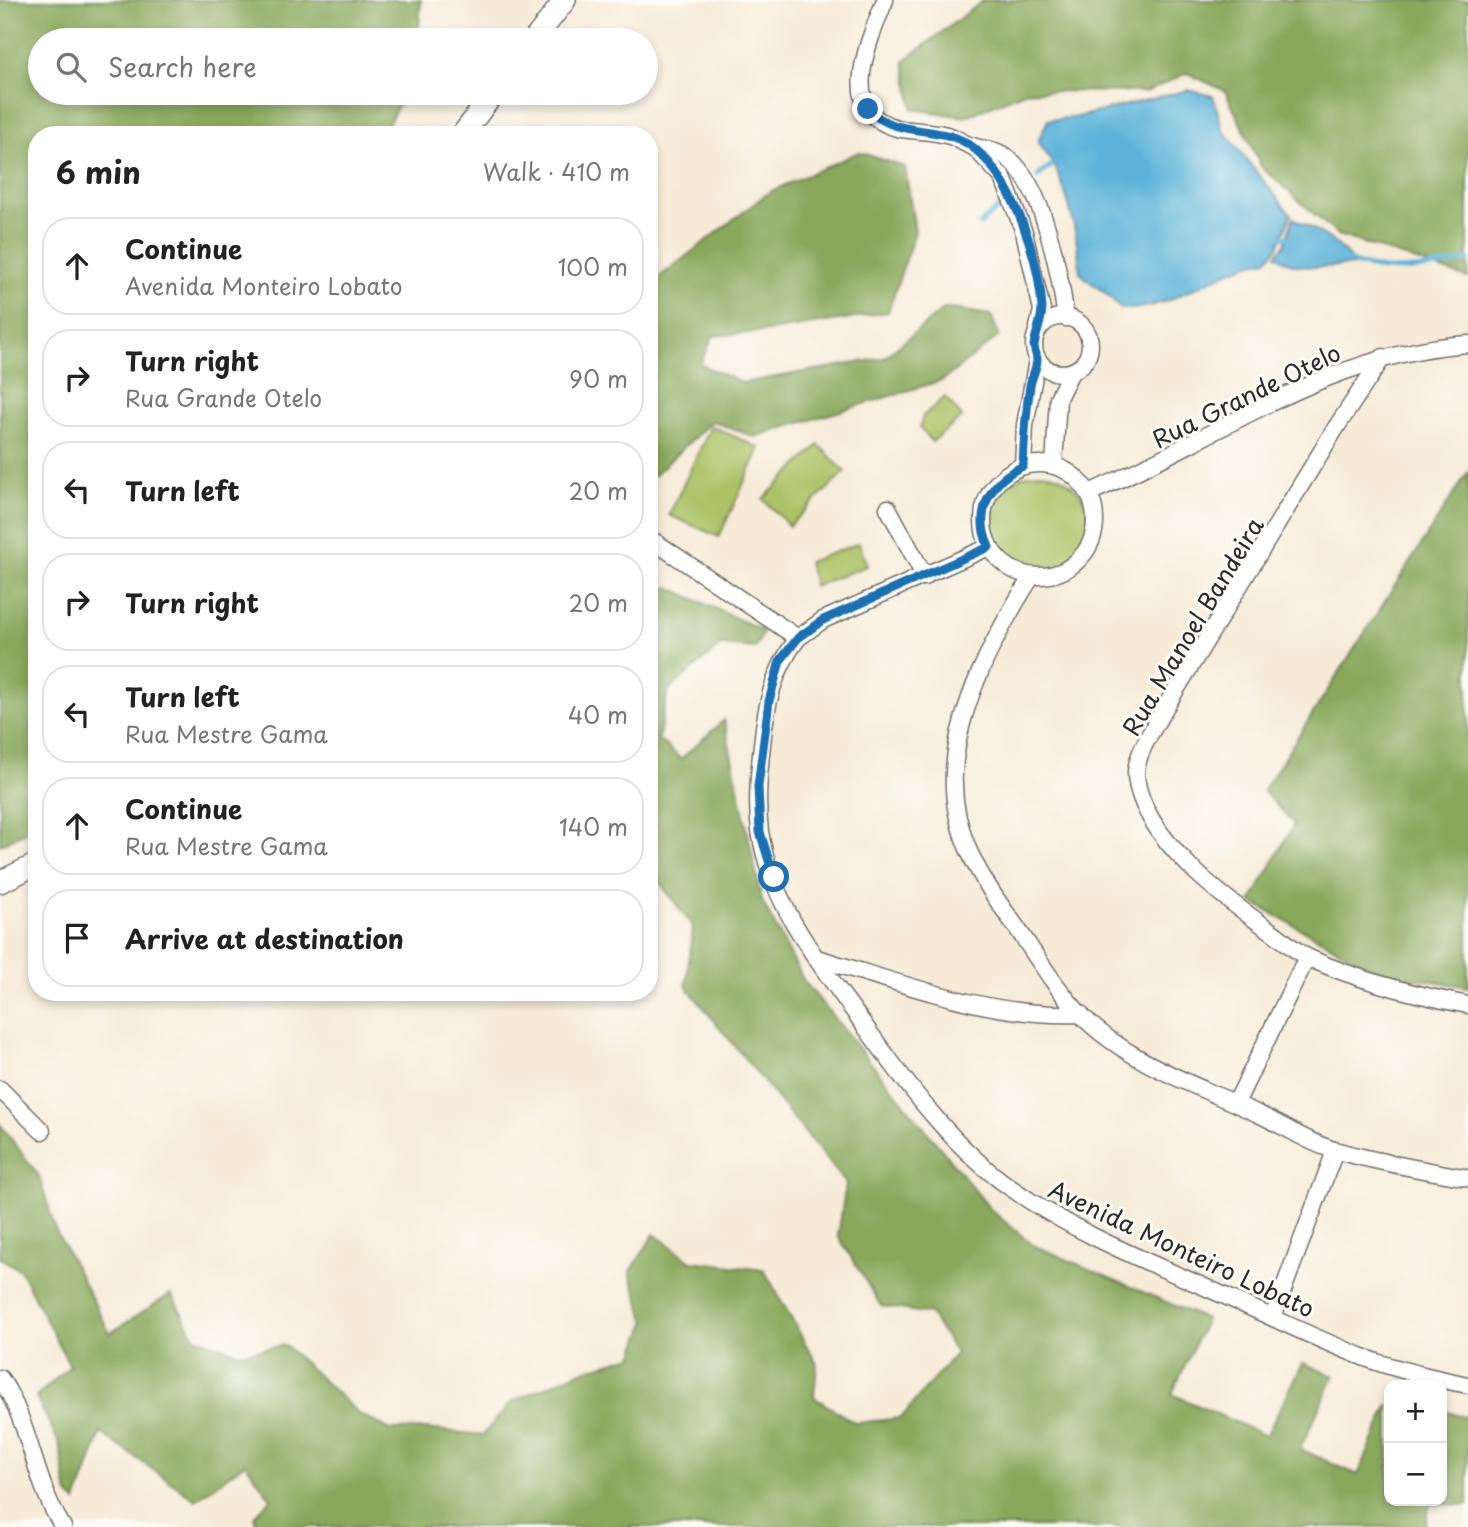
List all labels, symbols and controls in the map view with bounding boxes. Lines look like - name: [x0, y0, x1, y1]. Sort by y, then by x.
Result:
- search box: [28, 28, 658, 105]
- text: Search here: [108, 47, 257, 86]
- icon: search: [52, 48, 90, 86]
- route end: [852, 93, 883, 124]
- text: 6 min: [56, 149, 141, 194]
- text: Walk · 410 m: [483, 154, 630, 189]
- text: Continue: [125, 229, 242, 268]
- icon: ahead: [58, 247, 96, 285]
- text: 100 m: [558, 249, 628, 284]
- text: Avenida Monteiro Lobato: [125, 268, 403, 303]
- street label: Rua Grande Otelo: [1146, 334, 1346, 456]
- text: Turn right: [125, 341, 259, 380]
- icon: right: [58, 359, 96, 397]
- text: 90 m: [569, 361, 628, 396]
- text: Rua Grande Otelo: [125, 380, 322, 415]
- icon: left: [58, 471, 96, 509]
- text: Turn left: [125, 471, 240, 510]
- text: 20 m: [569, 473, 628, 508]
- street label: Rua Manoel Bandeira: [1112, 510, 1272, 742]
- icon: right: [58, 583, 96, 621]
- text: Turn right: [125, 583, 259, 622]
- text: 20 m: [569, 585, 628, 620]
- text: Turn left: [125, 677, 240, 716]
- icon: left: [58, 695, 96, 733]
- text: 40 m: [568, 697, 628, 732]
- text: Rua Mestre Gama: [125, 716, 328, 751]
- text: Continue: [125, 789, 242, 828]
- icon: ahead: [58, 807, 96, 845]
- text: 140 m: [559, 809, 628, 844]
- text: Rua Mestre Gama: [125, 828, 328, 863]
- route start: [758, 861, 789, 892]
- icon: arrive: [58, 919, 96, 957]
- text: Arrive at destination: [125, 919, 404, 958]
- street label: Avenida Monteiro Lobato: [1043, 1170, 1321, 1326]
- map controls: [1384, 1380, 1447, 1506]
- button: +: [1384, 1380, 1447, 1443]
- button: −: [1384, 1443, 1447, 1506]

